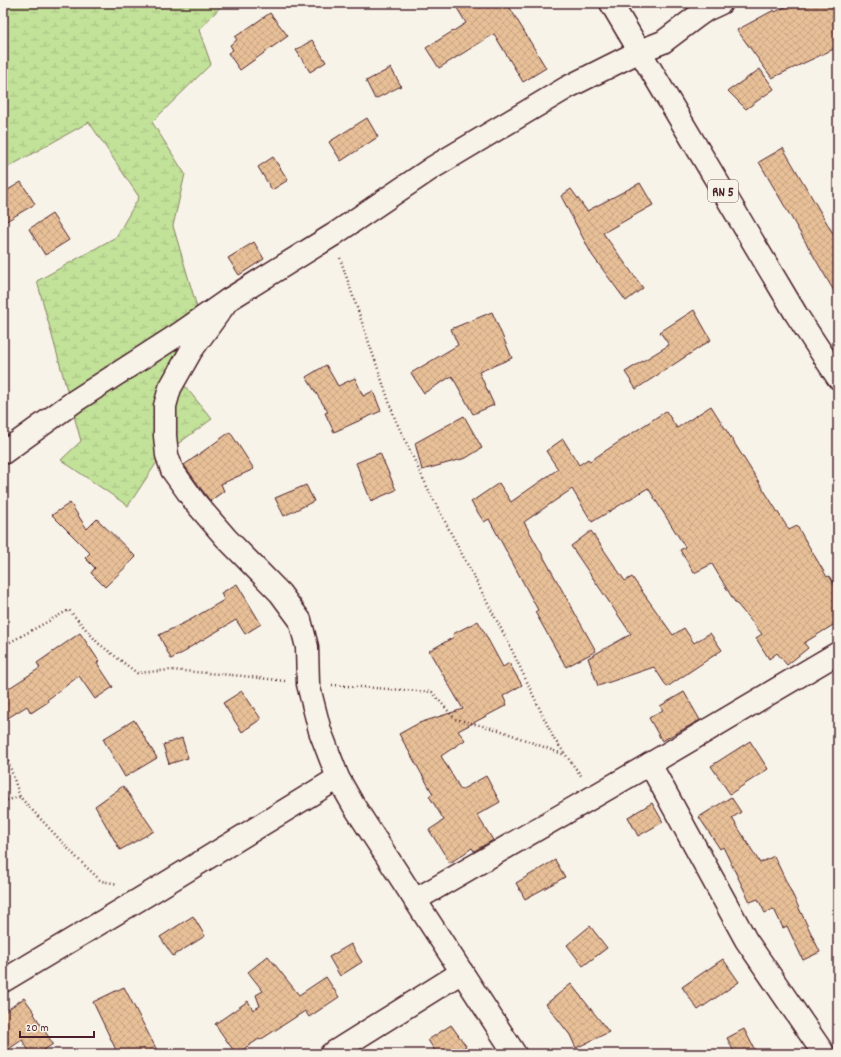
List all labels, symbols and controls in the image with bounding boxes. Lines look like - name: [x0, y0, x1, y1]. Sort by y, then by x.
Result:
- road number: RN 5: [708, 180, 738, 202]
- scale bar: [20, 1013, 94, 1039]
- text: 20 m: [26, 1020, 49, 1037]

